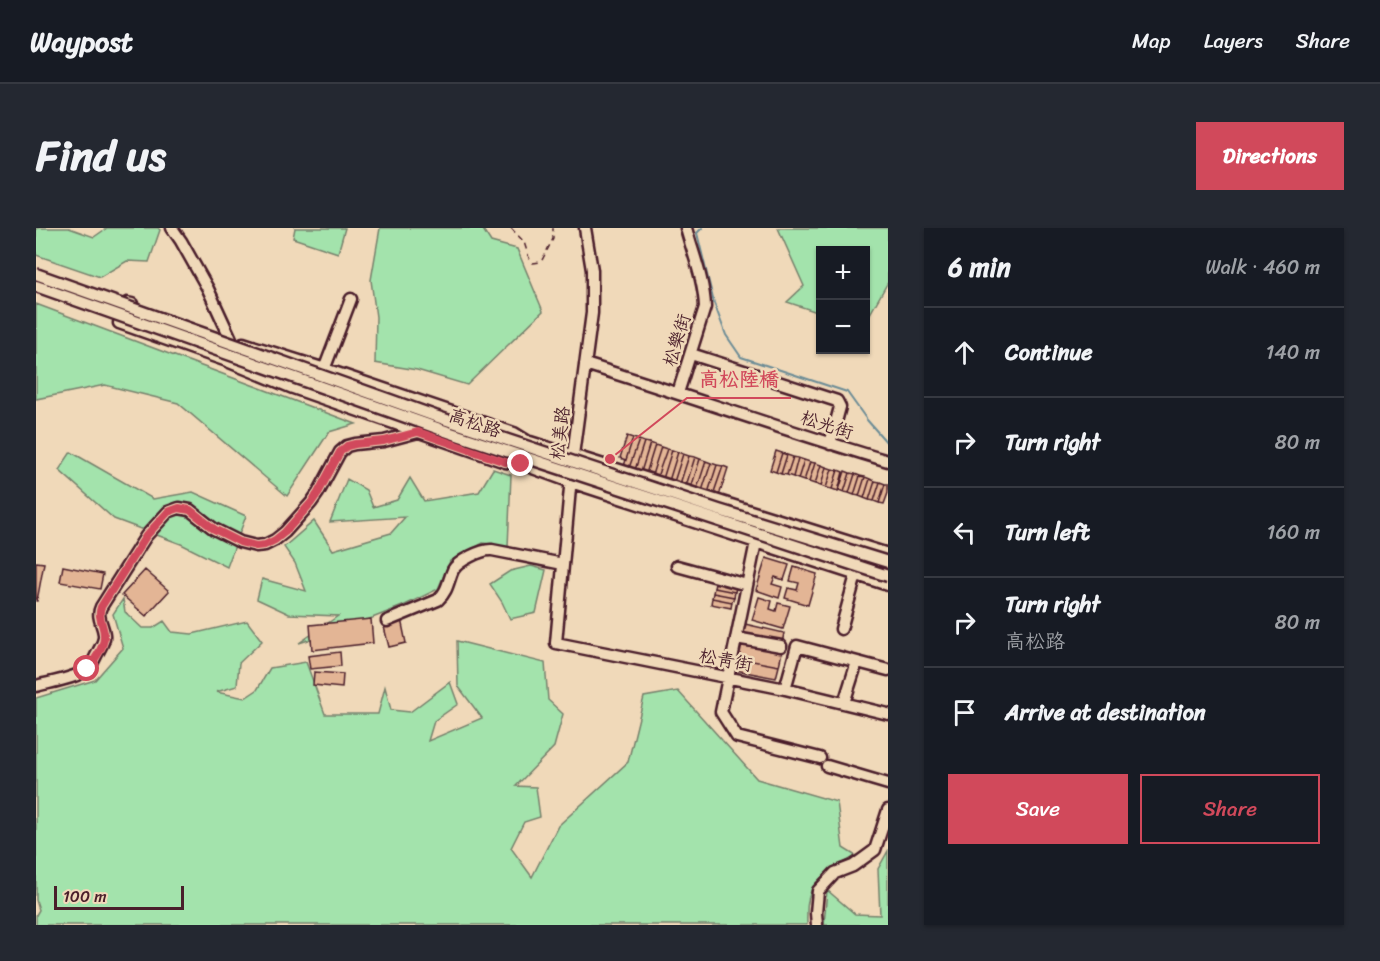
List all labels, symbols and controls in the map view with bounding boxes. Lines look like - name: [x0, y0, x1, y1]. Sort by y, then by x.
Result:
- text: Waypost: [30, 17, 133, 66]
- text: Map: [1132, 22, 1171, 60]
- text: Layers: [1204, 22, 1263, 60]
- text: Share: [1296, 22, 1350, 60]
- text: Find us: [36, 119, 166, 193]
- button: Directions: [1196, 122, 1344, 190]
- text: 6 min: [948, 244, 1011, 290]
- map controls: [816, 246, 870, 354]
- button: +: [816, 246, 870, 300]
- text: Walk · 460 m: [1205, 250, 1320, 285]
- button: −: [816, 300, 870, 354]
- street label: 松樂街: [654, 310, 700, 370]
- text: Continue: [1005, 333, 1093, 372]
- text: 140 m: [1266, 335, 1320, 370]
- icon: ahead: [948, 336, 981, 369]
- callout: 高松陸橋: [687, 360, 791, 398]
- text: 高松陸橋: [699, 362, 779, 397]
- street label: 高松路: [444, 399, 506, 447]
- street label: 松光街: [796, 401, 858, 449]
- street label: 松美路: [541, 404, 579, 462]
- text: Turn right: [1005, 423, 1100, 462]
- text: 80 m: [1275, 425, 1320, 460]
- icon: right: [948, 426, 981, 459]
- route end: [507, 450, 533, 476]
- text: Turn left: [1005, 513, 1090, 552]
- text: 160 m: [1267, 515, 1320, 550]
- icon: left: [948, 516, 981, 549]
- text: Turn right: [1005, 585, 1100, 624]
- text: 80 m: [1275, 605, 1320, 640]
- icon: right: [948, 606, 981, 639]
- text: 高松路: [1005, 624, 1065, 659]
- street label: 松青街: [696, 639, 756, 681]
- route start: [73, 655, 99, 681]
- text: Arrive at destination: [1005, 693, 1206, 732]
- icon: arrive: [948, 696, 981, 729]
- button: Save: [948, 774, 1128, 844]
- button: Share: [1140, 774, 1320, 844]
- text: 100 m: [63, 882, 107, 911]
- scale bar: [54, 883, 184, 910]

